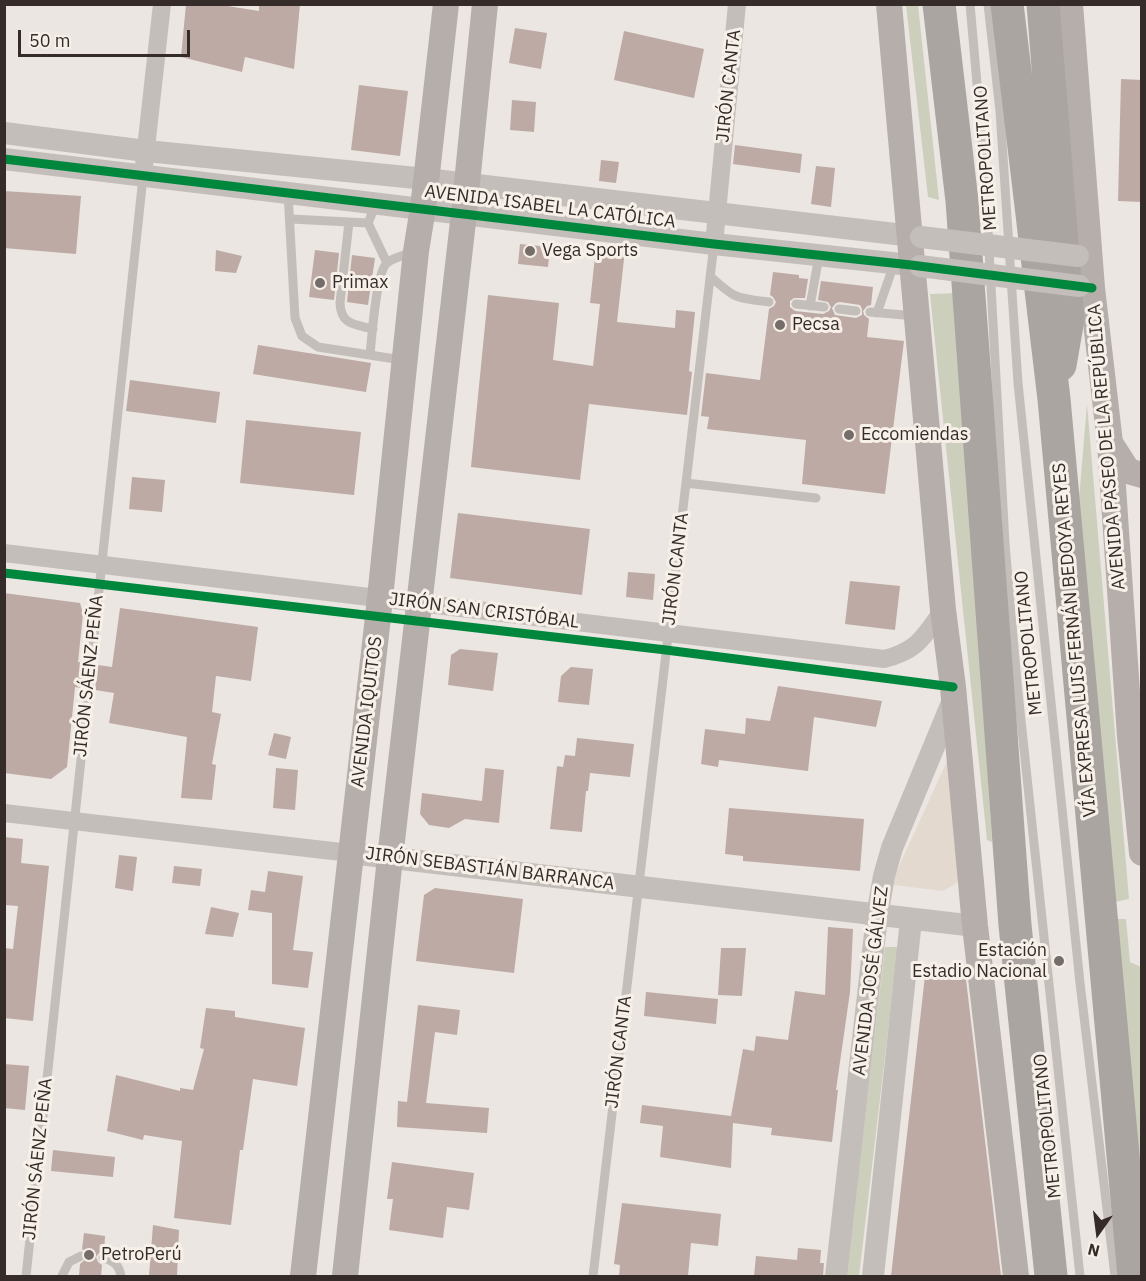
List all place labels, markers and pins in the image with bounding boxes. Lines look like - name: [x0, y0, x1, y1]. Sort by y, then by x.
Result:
- place label: Vega Sports: [542, 240, 638, 262]
- marker: Vega Sports: [523, 244, 537, 258]
- place label: Primax: [332, 272, 388, 294]
- marker: Primax: [313, 276, 327, 290]
- place label: Pecsa: [792, 314, 840, 336]
- marker: Pecsa: [773, 318, 787, 332]
- place label: Eccomiendas: [861, 424, 968, 446]
- marker: Eccomiendas: [842, 428, 856, 442]
- place label: Estación Estadio Nacional: [912, 940, 1047, 982]
- marker: Estación Estadio Nacional: [1052, 954, 1066, 968]
- place label: PetroPerú: [101, 1244, 182, 1266]
- marker: PetroPerú: [82, 1248, 96, 1262]

